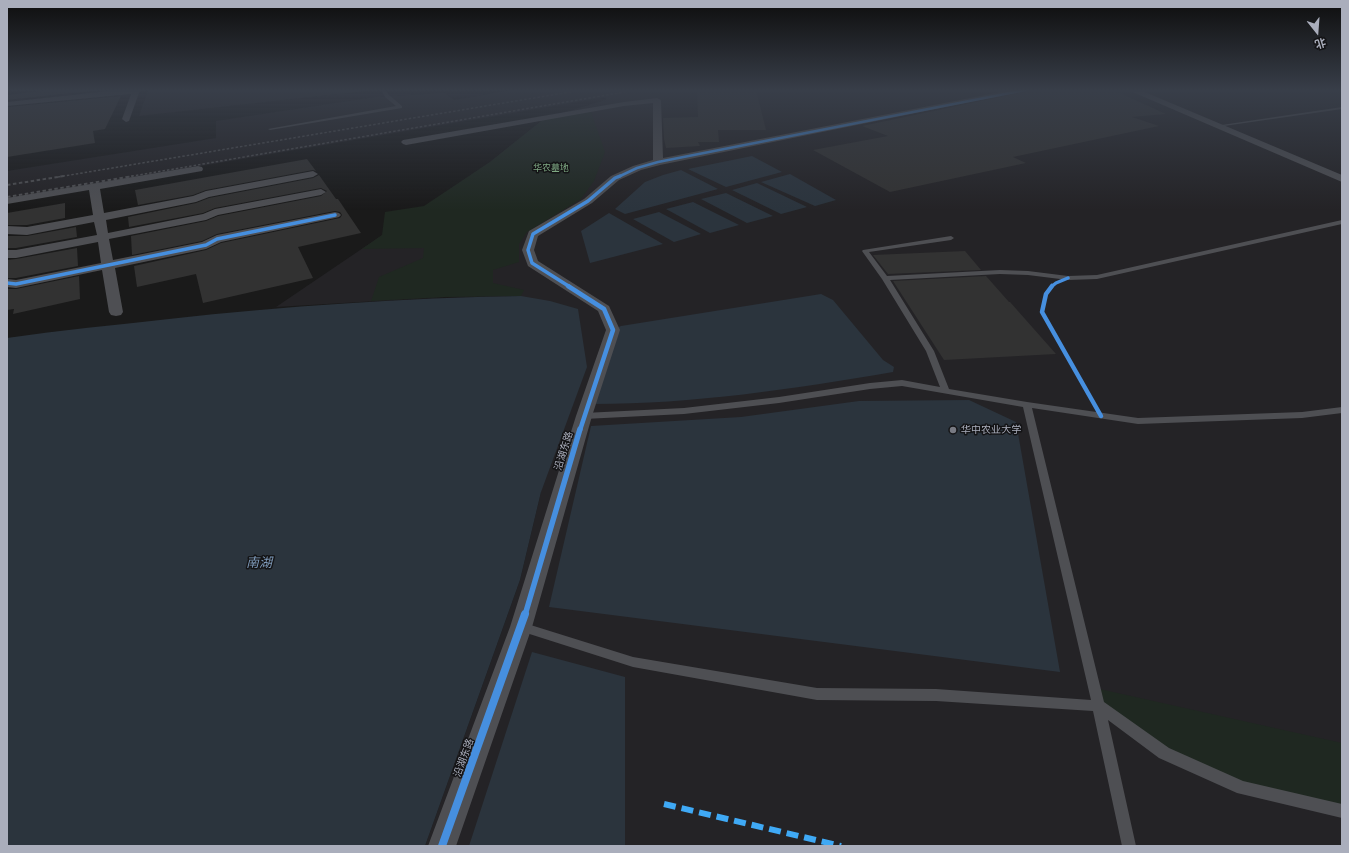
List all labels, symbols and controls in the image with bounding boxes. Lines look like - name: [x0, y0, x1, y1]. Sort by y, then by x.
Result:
- north arrow: [1297, 12, 1337, 52]
- text: 北: [1313, 35, 1328, 53]
- park label: 华农墓地: [533, 163, 569, 173]
- place label: 华中农业大学: [961, 424, 1021, 436]
- marker: 华中农业大学: [948, 425, 958, 435]
- street label: 沿湖东路: [552, 430, 576, 472]
- water label: 南湖: [246, 555, 272, 571]
- street label: 沿湖东路: [452, 737, 476, 779]

